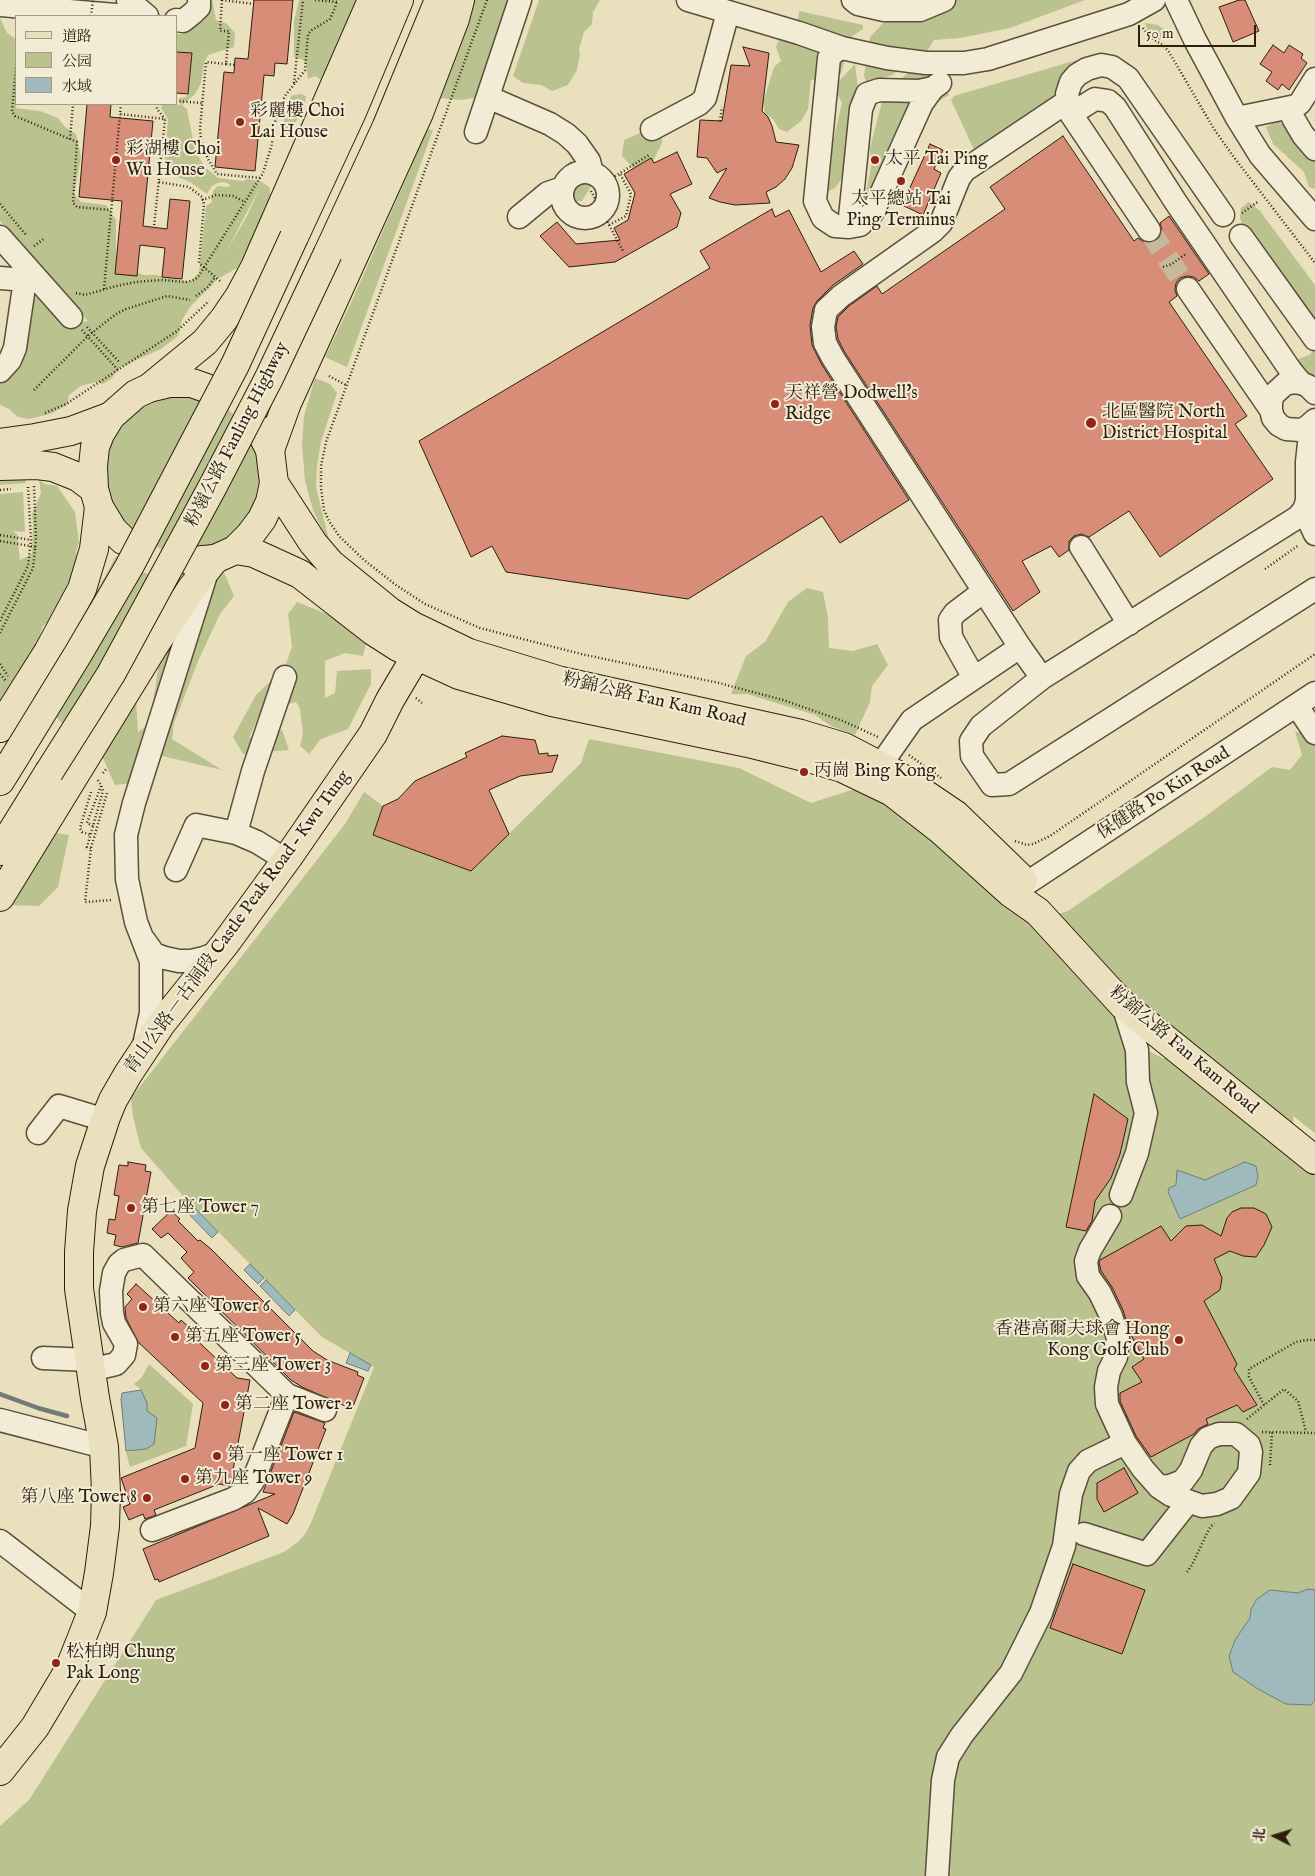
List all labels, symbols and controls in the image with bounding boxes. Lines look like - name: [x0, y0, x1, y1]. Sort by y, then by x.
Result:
- legend: [15, 15, 178, 105]
- scale bar: [1140, 15, 1258, 47]
- text: 50 m: [1146, 24, 1174, 43]
- text: 道路: [62, 27, 92, 46]
- text: 公园: [62, 52, 92, 71]
- text: 水域: [62, 77, 92, 96]
- place label: 彩麗樓 Choi Lai House: [250, 101, 345, 144]
- marker: 彩麗樓 Choi Lai House: [234, 116, 246, 128]
- place label: 彩湖樓 Choi Wu House: [126, 139, 221, 182]
- place label: 太平 Tai Ping: [885, 149, 988, 171]
- marker: 彩湖樓 Choi Wu House: [110, 154, 122, 166]
- marker: 太平 Tai Ping: [869, 154, 881, 166]
- marker: 太平總站 Tai Ping Terminus: [895, 175, 907, 187]
- place label: 太平總站 Tai Ping Terminus: [847, 189, 955, 232]
- street label: 粉嶺公路 Fanling Highway: [182, 339, 294, 531]
- place label: 天祥營 Dodwell's Ridge: [785, 383, 918, 426]
- marker: 天祥營 Dodwell's Ridge: [769, 398, 781, 410]
- place label: 北區醫院 North District Hospital: [1102, 402, 1227, 444]
- marker: 北區醫院 North District Hospital: [1084, 416, 1098, 430]
- street label: 粉錦公路 Fan Kam Road: [560, 669, 748, 733]
- street label: 保健路 Po Kin Road: [1094, 743, 1234, 845]
- place label: 丙崗 Bing Kong: [814, 761, 936, 783]
- marker: 丙崗 Bing Kong: [798, 766, 810, 778]
- street label: 青山公路－古洞段 Castle Peak Road – Kwu Tung: [120, 767, 356, 1079]
- street label: 粉錦公路 Fan Kam Road: [1104, 982, 1262, 1120]
- place label: 第七座 Tower 7: [141, 1197, 259, 1219]
- marker: 第七座 Tower 7: [125, 1202, 137, 1214]
- place label: 第六座 Tower 6: [153, 1296, 270, 1318]
- marker: 第六座 Tower 6: [137, 1301, 149, 1313]
- place label: 香港高爾夫球會 Hong Kong Golf Club: [995, 1319, 1169, 1362]
- place label: 第五座 Tower 5: [185, 1326, 301, 1348]
- marker: 第五座 Tower 5: [169, 1331, 181, 1343]
- marker: 香港高爾夫球會 Hong Kong Golf Club: [1173, 1334, 1185, 1346]
- place label: 第三座 Tower 3: [215, 1355, 331, 1377]
- marker: 第三座 Tower 3: [199, 1360, 211, 1372]
- place label: 第二座 Tower 2: [235, 1394, 353, 1416]
- marker: 第二座 Tower 2: [219, 1399, 231, 1411]
- place label: 第一座 Tower 1: [227, 1445, 343, 1467]
- marker: 第一座 Tower 1: [211, 1450, 223, 1462]
- place label: 第九座 Tower 9: [195, 1468, 312, 1490]
- marker: 第九座 Tower 9: [179, 1473, 191, 1485]
- place label: 第八座 Tower 8: [20, 1487, 137, 1509]
- marker: 第八座 Tower 8: [141, 1492, 153, 1504]
- place label: 松柏朗 Chung Pak Long: [66, 1642, 175, 1685]
- marker: 松柏朗 Chung Pak Long: [50, 1657, 62, 1669]
- north arrow: [1250, 1811, 1300, 1861]
- text: 北: [1250, 1827, 1270, 1842]

